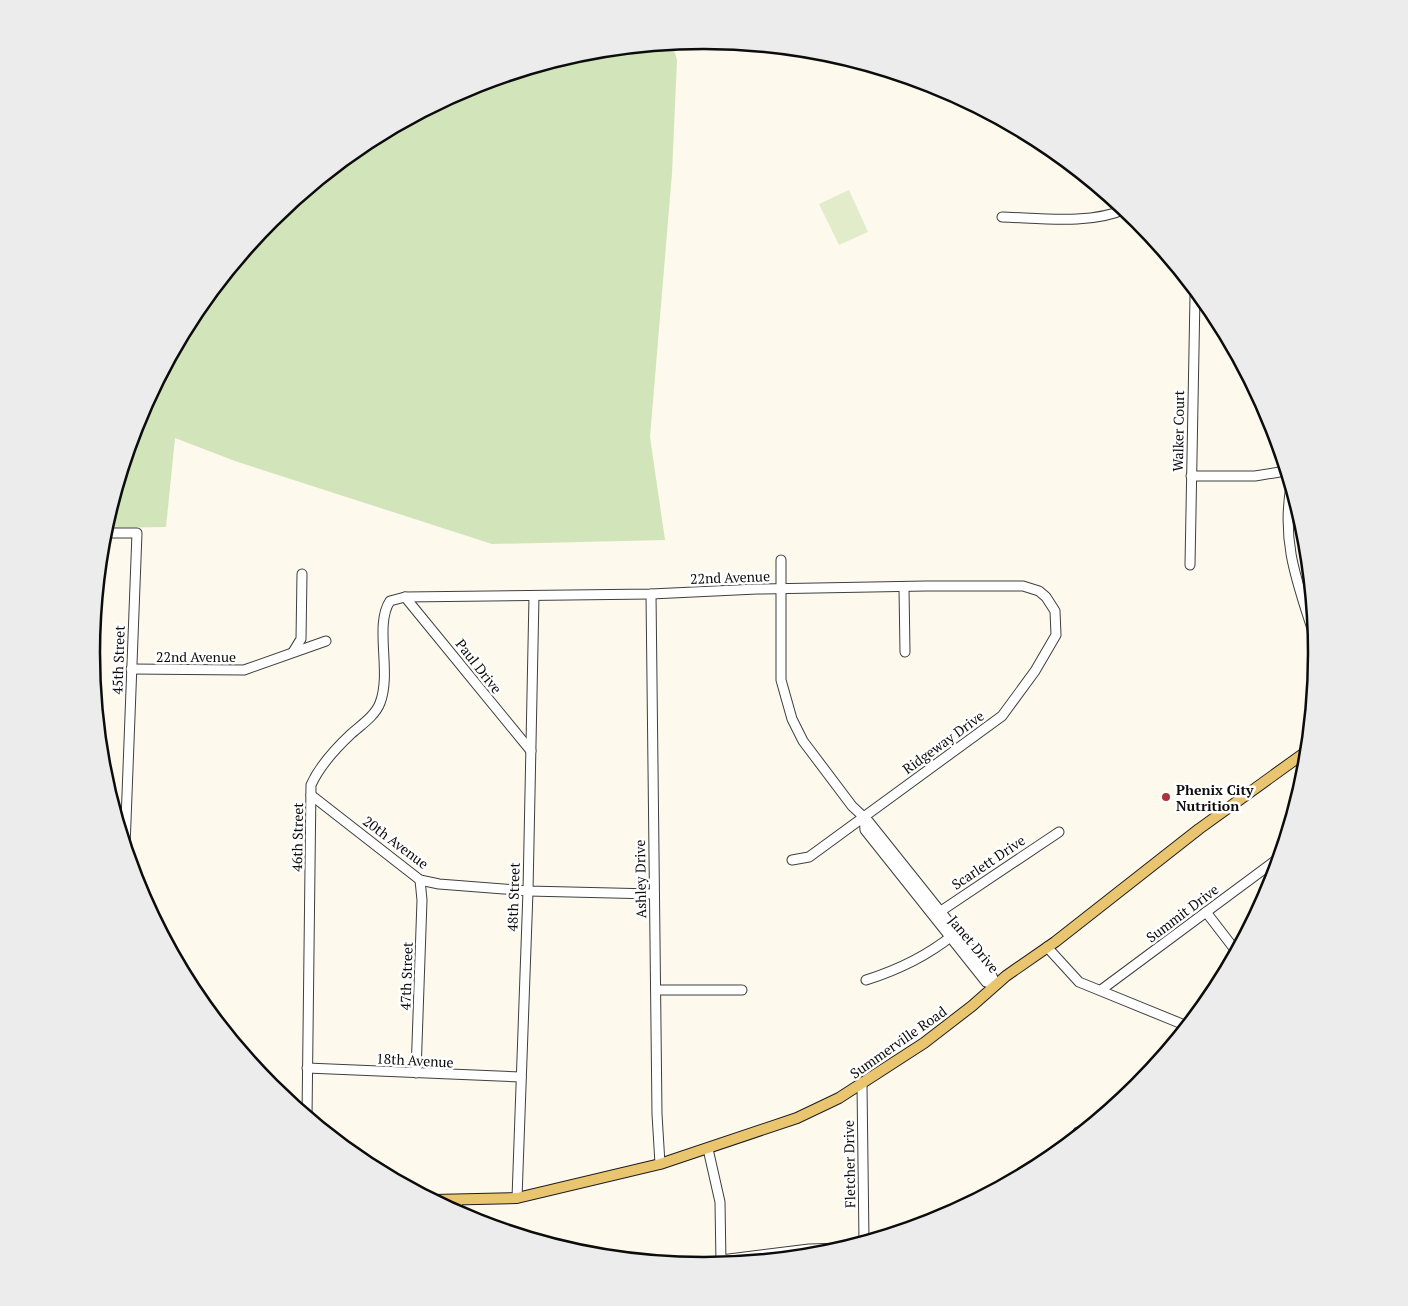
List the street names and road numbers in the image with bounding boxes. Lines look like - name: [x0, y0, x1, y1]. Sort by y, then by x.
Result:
- street label: Walker Court: [1168, 389, 1188, 472]
- street label: 22nd Avenue: [690, 566, 770, 588]
- street label: 45th Street: [107, 624, 129, 695]
- street label: Paul Drive: [452, 635, 506, 697]
- street label: 22nd Avenue: [156, 647, 236, 666]
- street label: Ridgeway Drive: [898, 706, 988, 778]
- street label: 46th Street: [287, 801, 307, 872]
- street label: 20th Avenue: [359, 811, 433, 873]
- street label: Scarlett Drive: [947, 830, 1029, 894]
- street label: Ashley Drive: [630, 839, 650, 919]
- street label: 48th Street: [502, 861, 524, 932]
- street label: Summit Drive: [1142, 880, 1222, 946]
- street label: Janet Drive: [944, 911, 1004, 977]
- street label: 47th Street: [395, 941, 417, 1011]
- street label: Summerville Road: [846, 1001, 950, 1082]
- street label: 18th Avenue: [376, 1048, 454, 1072]
- street label: Fletcher Drive: [839, 1120, 859, 1208]

